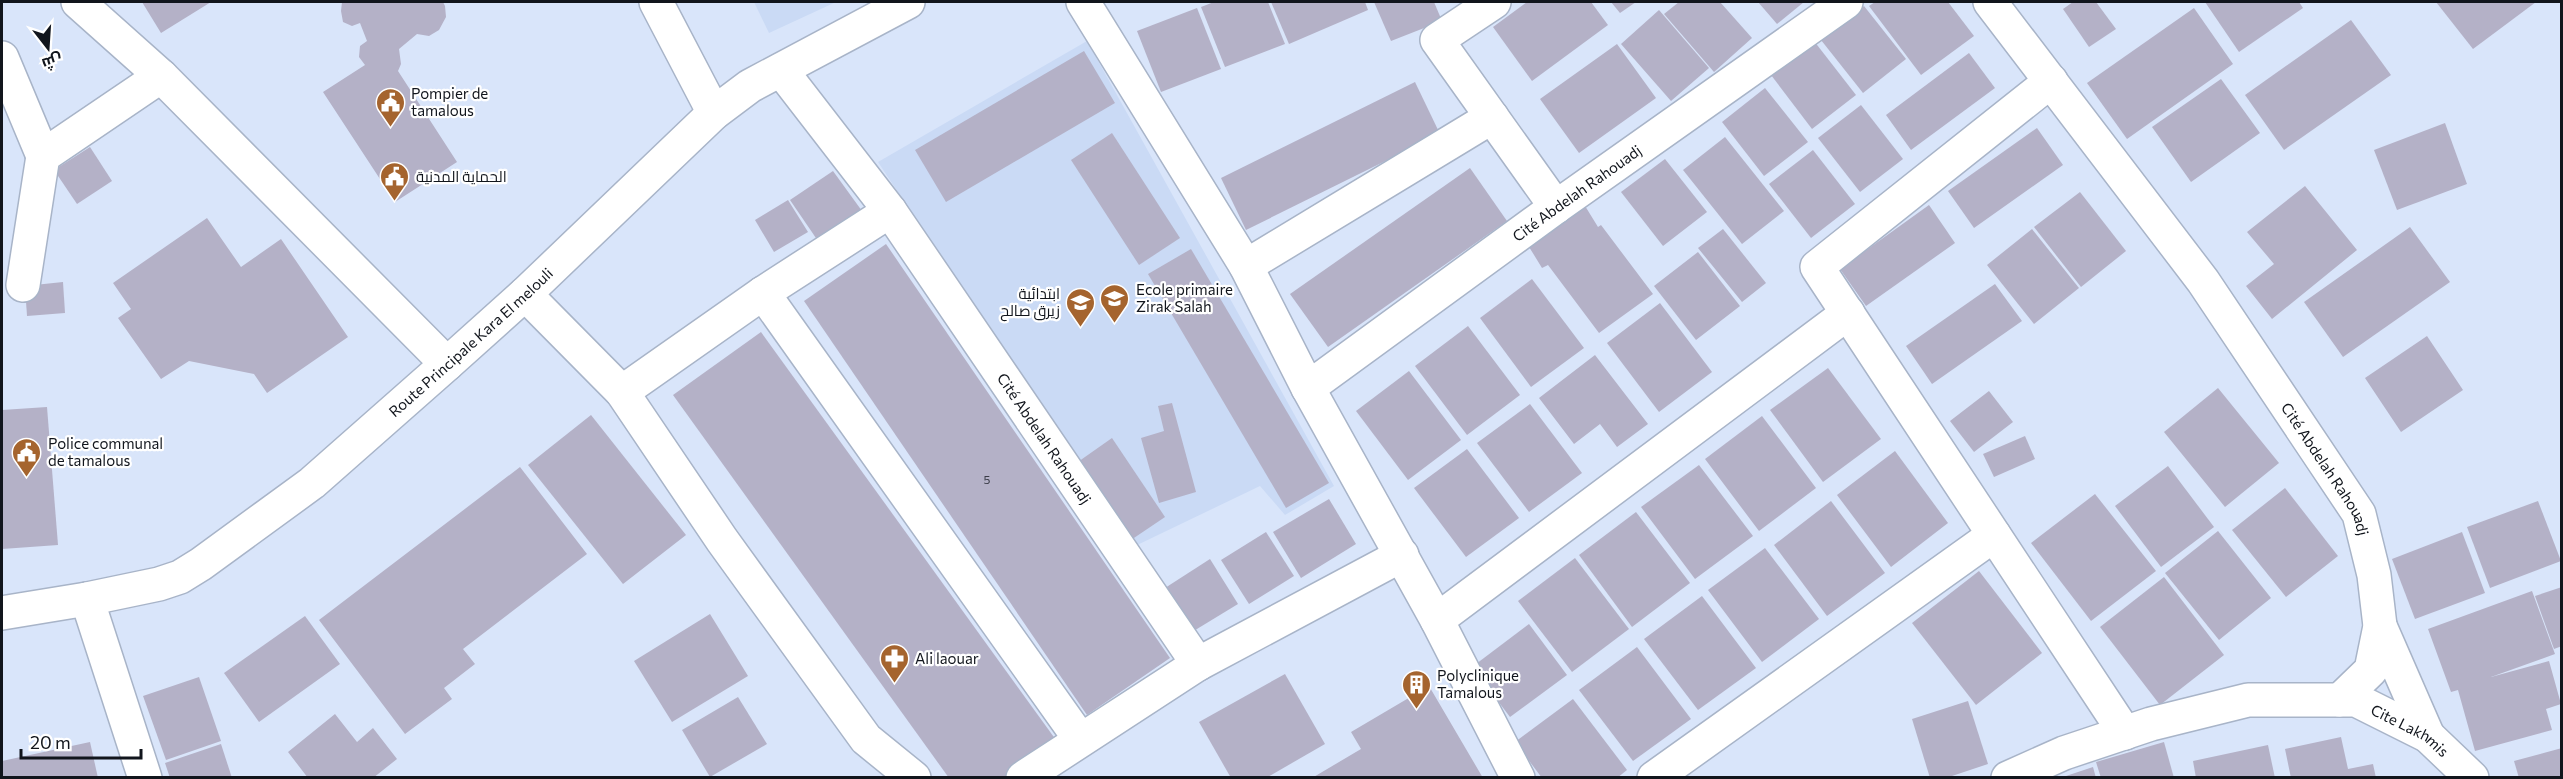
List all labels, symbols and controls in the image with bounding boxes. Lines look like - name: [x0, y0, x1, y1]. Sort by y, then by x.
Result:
- north arrow: [18, 18, 78, 78]
- text: ش: [40, 50, 65, 75]
- place label: Pompier de tamalous: [411, 84, 488, 119]
- public building icon: Pompier de tamalous: [374, 86, 406, 128]
- street label: Cité Abdelah Rahouadj: [1509, 141, 1645, 245]
- public building icon: الحماية المدنية: [379, 160, 411, 202]
- place label: الحماية المدنية: [416, 167, 507, 185]
- street label: Route Principale Kara El melouli: [385, 264, 556, 420]
- place label: Ecole primaire Zirak Salah: [1136, 280, 1233, 315]
- school or university icon: Ecole primaire Zirak Salah: [1099, 282, 1131, 324]
- place label: ابتدائية زيرق صالح: [1000, 284, 1060, 322]
- school or university icon: ابتدائية زيرق صالح: [1065, 286, 1097, 328]
- street label: Cité Abdelah Rahouadj: [994, 369, 1095, 507]
- street label: Cité Abdelah Rahouadj: [2278, 399, 2373, 537]
- place label: Police communal de tamalous: [48, 434, 163, 469]
- public building icon: Police communal de tamalous: [11, 436, 43, 478]
- house number: 5: [984, 472, 991, 486]
- pharmacy icon: Ali laouar: [878, 642, 910, 684]
- place label: Ali laouar: [915, 649, 979, 667]
- place label: Polyclinique Tamalous: [1437, 666, 1519, 701]
- building icon: Polyclinique Tamalous: [1400, 668, 1432, 710]
- street label: Cite Lakhmis: [2368, 700, 2453, 760]
- scale bar: [21, 722, 141, 760]
- text: 20 m: [30, 731, 71, 753]

